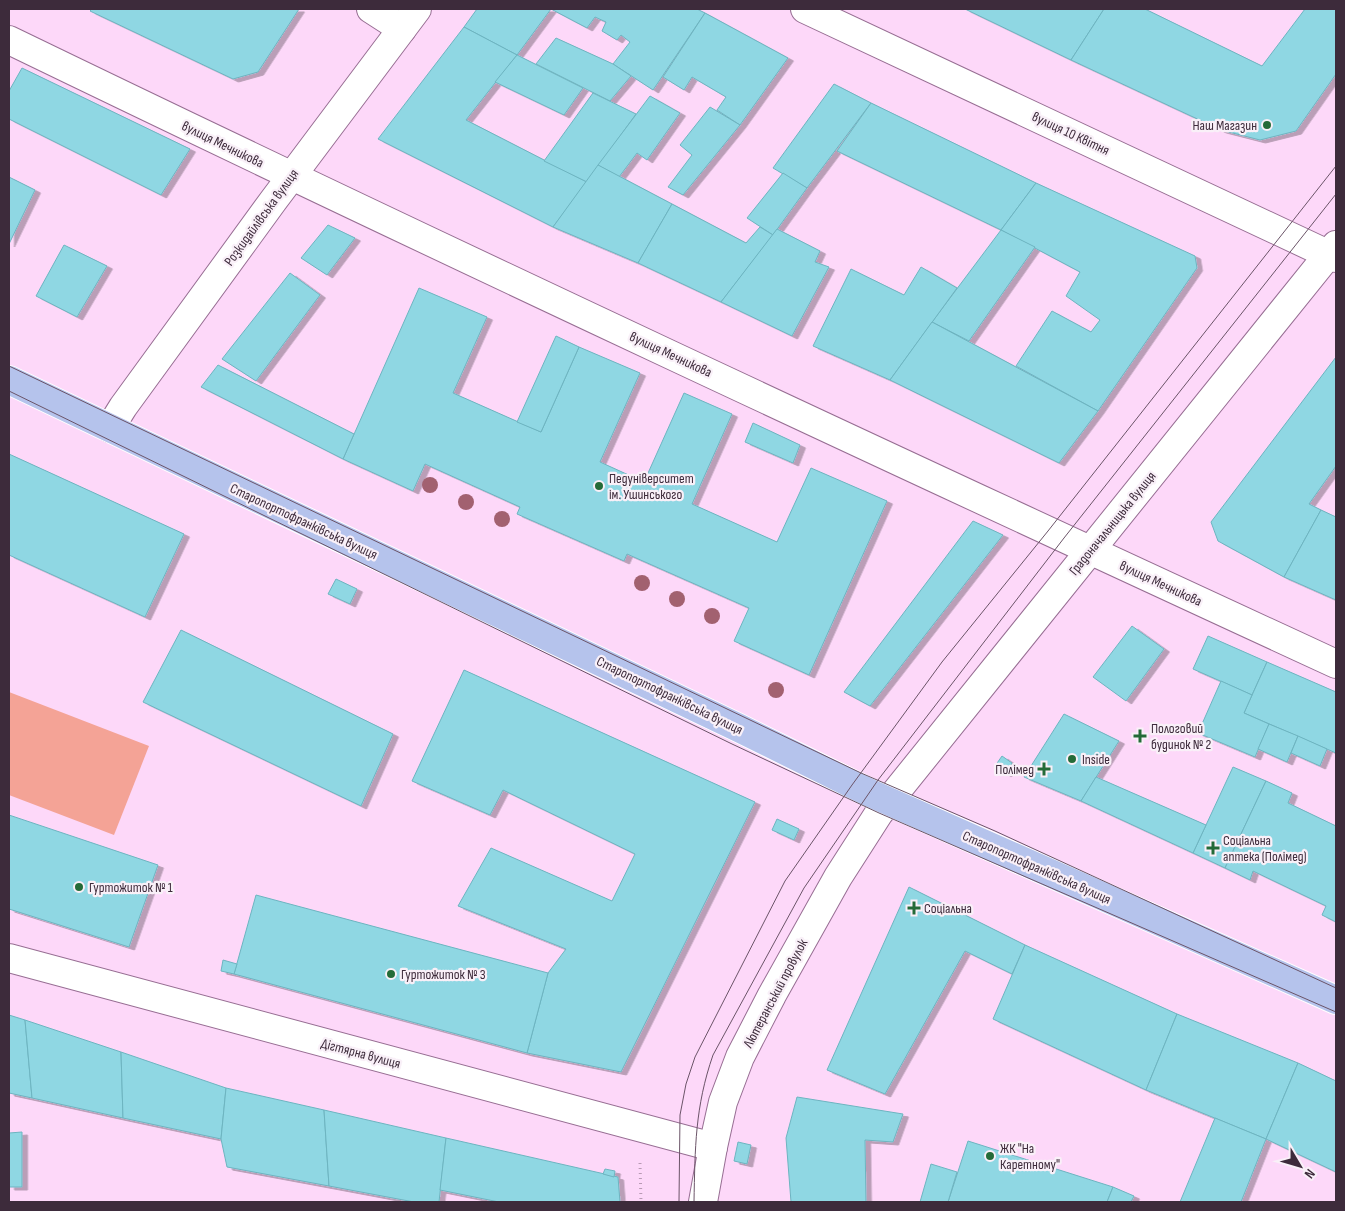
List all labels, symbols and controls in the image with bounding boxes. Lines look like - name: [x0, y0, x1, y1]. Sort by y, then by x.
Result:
- street label: вулиця 10 Квітня: [1029, 108, 1112, 159]
- street label: вулиця Мечникова: [179, 117, 266, 172]
- place label: Наш Магазин: [1192, 117, 1257, 134]
- marker: Наш Магазин: [1261, 119, 1273, 131]
- street label: Розкидайлівська вулиця: [221, 166, 302, 269]
- street label: вулиця Мечникова: [627, 328, 715, 381]
- street label: Градоначальницька вулиця: [1065, 468, 1159, 579]
- place label: Педуніверситет ім. Ушинського: [609, 470, 694, 503]
- street label: Старопортофранківська вулиця: [227, 480, 380, 563]
- marker: Педуніверситет ім. Ушинського: [593, 480, 605, 492]
- street label: вулиця Мечникова: [1117, 557, 1205, 610]
- street label: Старопортофранківська вулиця: [594, 653, 746, 738]
- place label: Пологовий будинок № 2: [1151, 720, 1212, 753]
- marker: Пологовий будинок № 2: [1133, 729, 1147, 743]
- place label: Inside: [1082, 751, 1110, 768]
- marker: Inside: [1066, 753, 1078, 765]
- place label: Полімед: [995, 761, 1034, 778]
- marker: Полімед: [1038, 763, 1050, 775]
- street label: Старопортофранківська вулиця: [960, 827, 1114, 908]
- place label: Соціальна аптека (Полімед): [1223, 832, 1307, 865]
- marker: Соціальна аптека (Полімед): [1207, 842, 1219, 854]
- place label: Гуртожиток № 1: [89, 879, 173, 896]
- marker: Гуртожиток № 1: [73, 881, 85, 893]
- place label: Соціальна: [924, 900, 972, 917]
- marker: Соціальна: [908, 902, 920, 914]
- street label: Лютеранський провулок: [739, 935, 812, 1051]
- place label: Гуртожиток № 3: [401, 966, 486, 983]
- marker: Гуртожиток № 3: [385, 968, 397, 980]
- street label: Дігтярна вулиця: [319, 1035, 402, 1072]
- place label: ЖК "На Каретному": [1000, 1140, 1060, 1173]
- north arrow: [1275, 1141, 1325, 1191]
- marker: ЖК "На Каретному": [984, 1150, 996, 1162]
- text: N: [1301, 1166, 1319, 1182]

